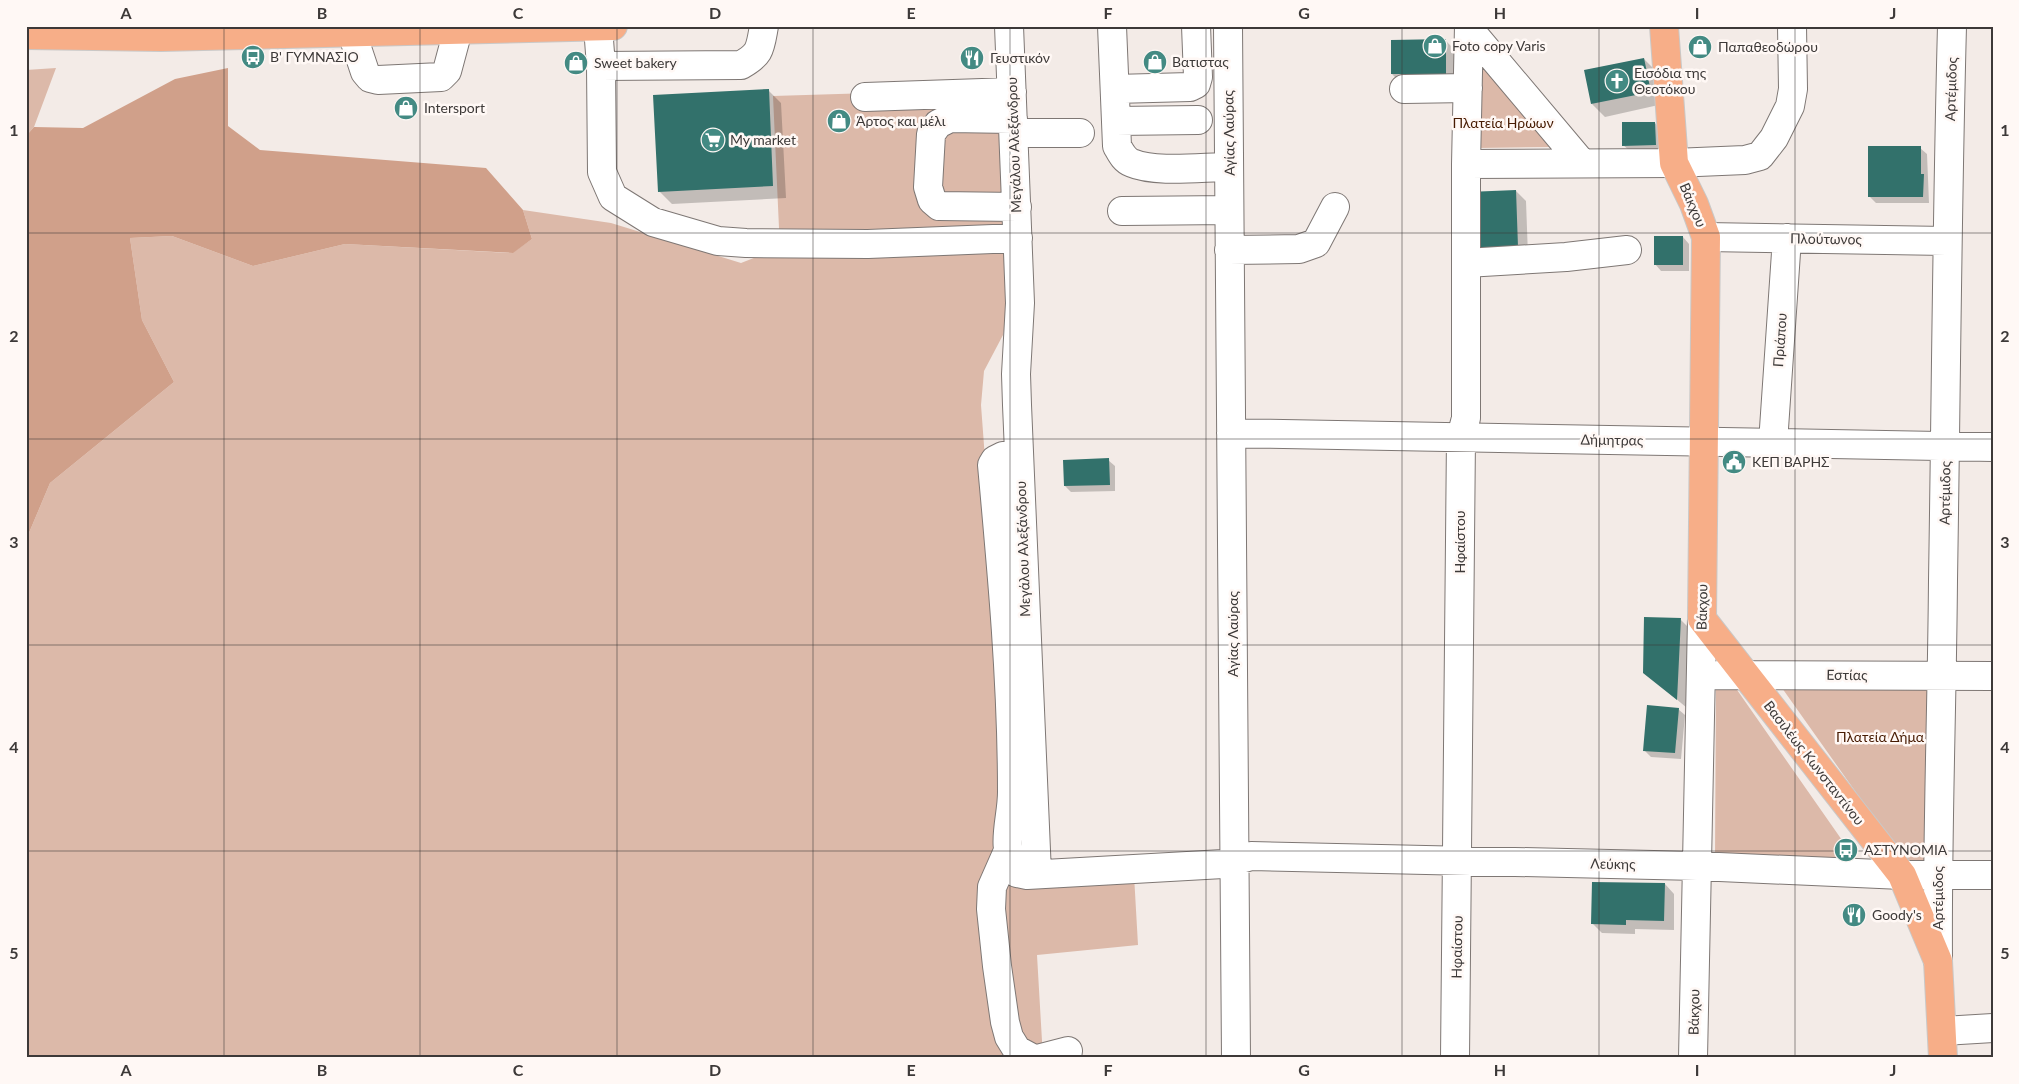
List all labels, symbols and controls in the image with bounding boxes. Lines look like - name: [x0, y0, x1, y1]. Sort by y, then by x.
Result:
- text: A: [119, 3, 132, 22]
- text: B: [317, 3, 327, 22]
- text: C: [513, 3, 524, 22]
- text: D: [709, 3, 721, 22]
- text: E: [906, 3, 916, 22]
- text: F: [1103, 3, 1113, 22]
- text: G: [1298, 3, 1310, 22]
- text: H: [1494, 3, 1506, 22]
- text: I: [1695, 3, 1699, 22]
- text: J: [1890, 3, 1896, 22]
- shop icon: Foto copy Varis: [1422, 33, 1448, 59]
- shop icon: Παπαθεοδώρου: [1687, 34, 1713, 60]
- place label: Foto copy Varis: [1452, 37, 1546, 54]
- place label: Παπαθεοδώρου: [1718, 38, 1818, 55]
- bus stop icon: Β' ΓΥΜΝΑΣΙΟ: [240, 44, 266, 70]
- restaurant icon: Γευστικόν: [959, 45, 985, 71]
- place label: Β' ΓΥΜΝΑΣΙΟ: [270, 48, 359, 65]
- place label: Γευστικόν: [990, 49, 1050, 66]
- shop icon: Βατιστας: [1142, 49, 1168, 75]
- shop icon: Sweet bakery: [563, 50, 589, 76]
- place label: Βατιστας: [1172, 53, 1229, 70]
- place label: Sweet bakery: [594, 54, 678, 71]
- street label: Αρτέμιδος: [1941, 56, 1960, 121]
- place label: Εισόδια της Θεοτόκου: [1634, 64, 1707, 97]
- church icon: Εισόδια της Θεοτόκου: [1604, 68, 1630, 94]
- street label: Μεγάλου Αλεξάνδρου: [1003, 77, 1024, 213]
- street label: Αγίας Λαύρας: [1219, 89, 1238, 176]
- shop icon: Intersport: [393, 95, 419, 121]
- place label: Intersport: [424, 99, 485, 116]
- shop icon: Άρτος και μέλι: [826, 108, 852, 134]
- place label: Άρτος και μέλι: [856, 112, 946, 129]
- park label: Πλατεία Ηρώων: [1452, 114, 1554, 131]
- text: 1: [9, 120, 19, 139]
- text: 1: [2000, 120, 2010, 139]
- supermarket icon: My market: [700, 127, 726, 153]
- place label: My market: [730, 131, 796, 148]
- street label: Βάκχου: [1677, 180, 1710, 229]
- street label: Πλούτωνος: [1790, 229, 1863, 248]
- street label: Πριάπου: [1769, 312, 1790, 368]
- text: 2: [9, 326, 19, 345]
- text: 2: [2000, 326, 2010, 345]
- street label: Δήμητρας: [1580, 430, 1644, 449]
- public building icon: ΚΕΠ ΒΑΡΗΣ: [1721, 449, 1747, 475]
- place label: ΚΕΠ ΒΑΡΗΣ: [1752, 453, 1830, 470]
- street label: Αρτέμιδος: [1935, 460, 1954, 525]
- street label: Μεγάλου Αλεξάνδρου: [1012, 481, 1033, 617]
- street label: Ηφαίστου: [1451, 510, 1468, 574]
- text: 3: [9, 532, 19, 551]
- text: 3: [2000, 532, 2010, 551]
- street label: Βάκχου: [1693, 584, 1710, 630]
- street label: Αγίας Λαύρας: [1224, 591, 1241, 677]
- street label: Εστίας: [1826, 666, 1868, 683]
- street label: Βασιλέως Κωνσταντίνου: [1761, 697, 1868, 828]
- park label: Πλατεία Δήμα: [1836, 728, 1925, 745]
- text: 4: [9, 737, 19, 756]
- text: 4: [2000, 737, 2010, 756]
- bus stop icon: ΑΣΤΥΝΟΜΙΑ: [1833, 837, 1859, 863]
- place label: ΑΣΤΥΝΟΜΙΑ: [1864, 841, 1948, 858]
- street label: Λεύκης: [1590, 855, 1636, 872]
- street label: Αρτέμιδος: [1929, 865, 1946, 930]
- restaurant icon: Goody's: [1841, 902, 1867, 928]
- place label: Goody's: [1872, 906, 1922, 923]
- street label: Ηφαίστου: [1447, 915, 1466, 979]
- text: 5: [9, 943, 19, 962]
- text: 5: [2000, 943, 2010, 962]
- street label: Βάκχου: [1685, 989, 1702, 1035]
- text: A: [119, 1060, 132, 1079]
- text: B: [317, 1060, 327, 1079]
- text: C: [513, 1060, 524, 1079]
- text: D: [709, 1060, 721, 1079]
- text: E: [906, 1060, 916, 1079]
- text: F: [1103, 1060, 1113, 1079]
- text: G: [1298, 1060, 1310, 1079]
- text: H: [1494, 1060, 1506, 1079]
- text: I: [1695, 1060, 1699, 1079]
- text: J: [1890, 1060, 1896, 1079]

